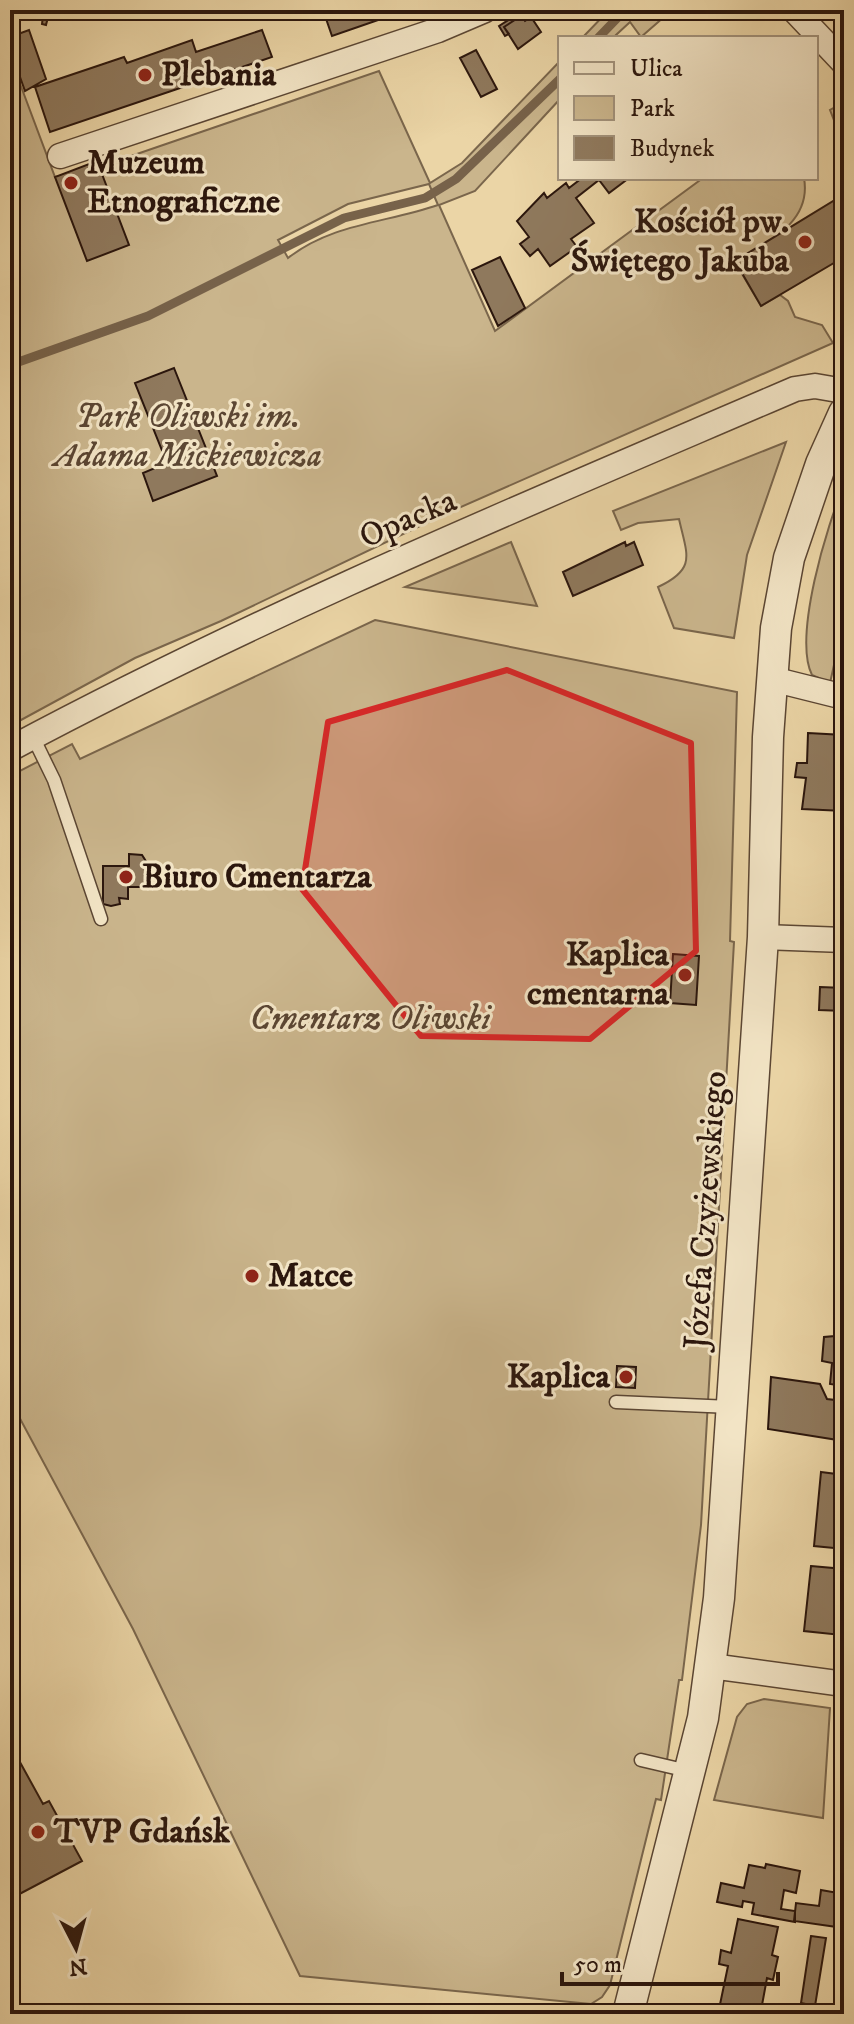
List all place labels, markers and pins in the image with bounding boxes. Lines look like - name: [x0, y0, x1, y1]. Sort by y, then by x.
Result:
- place label: Plebania: [161, 54, 277, 96]
- marker: Plebania: [136, 66, 154, 84]
- place label: Muzeum Etnograficzne: [87, 142, 280, 223]
- marker: Muzeum Etnograficzne: [62, 174, 80, 192]
- place label: Kościół pw. Świętego Jakuba: [571, 201, 790, 282]
- marker: Kościół pw. Świętego Jakuba: [796, 233, 814, 251]
- place label: Biuro Cmentarza: [142, 856, 372, 898]
- marker: Biuro Cmentarza: [117, 868, 135, 886]
- place label: Kaplica cmentarna: [527, 934, 670, 1015]
- marker: Kaplica cmentarna: [676, 966, 694, 984]
- place label: Matce: [268, 1255, 353, 1297]
- marker: Matce: [243, 1267, 261, 1285]
- place label: Kaplica: [507, 1356, 611, 1398]
- marker: Kaplica: [617, 1368, 635, 1386]
- place label: TVP Gdańsk: [53, 1811, 231, 1853]
- marker: TVP Gdańsk: [29, 1823, 47, 1841]

